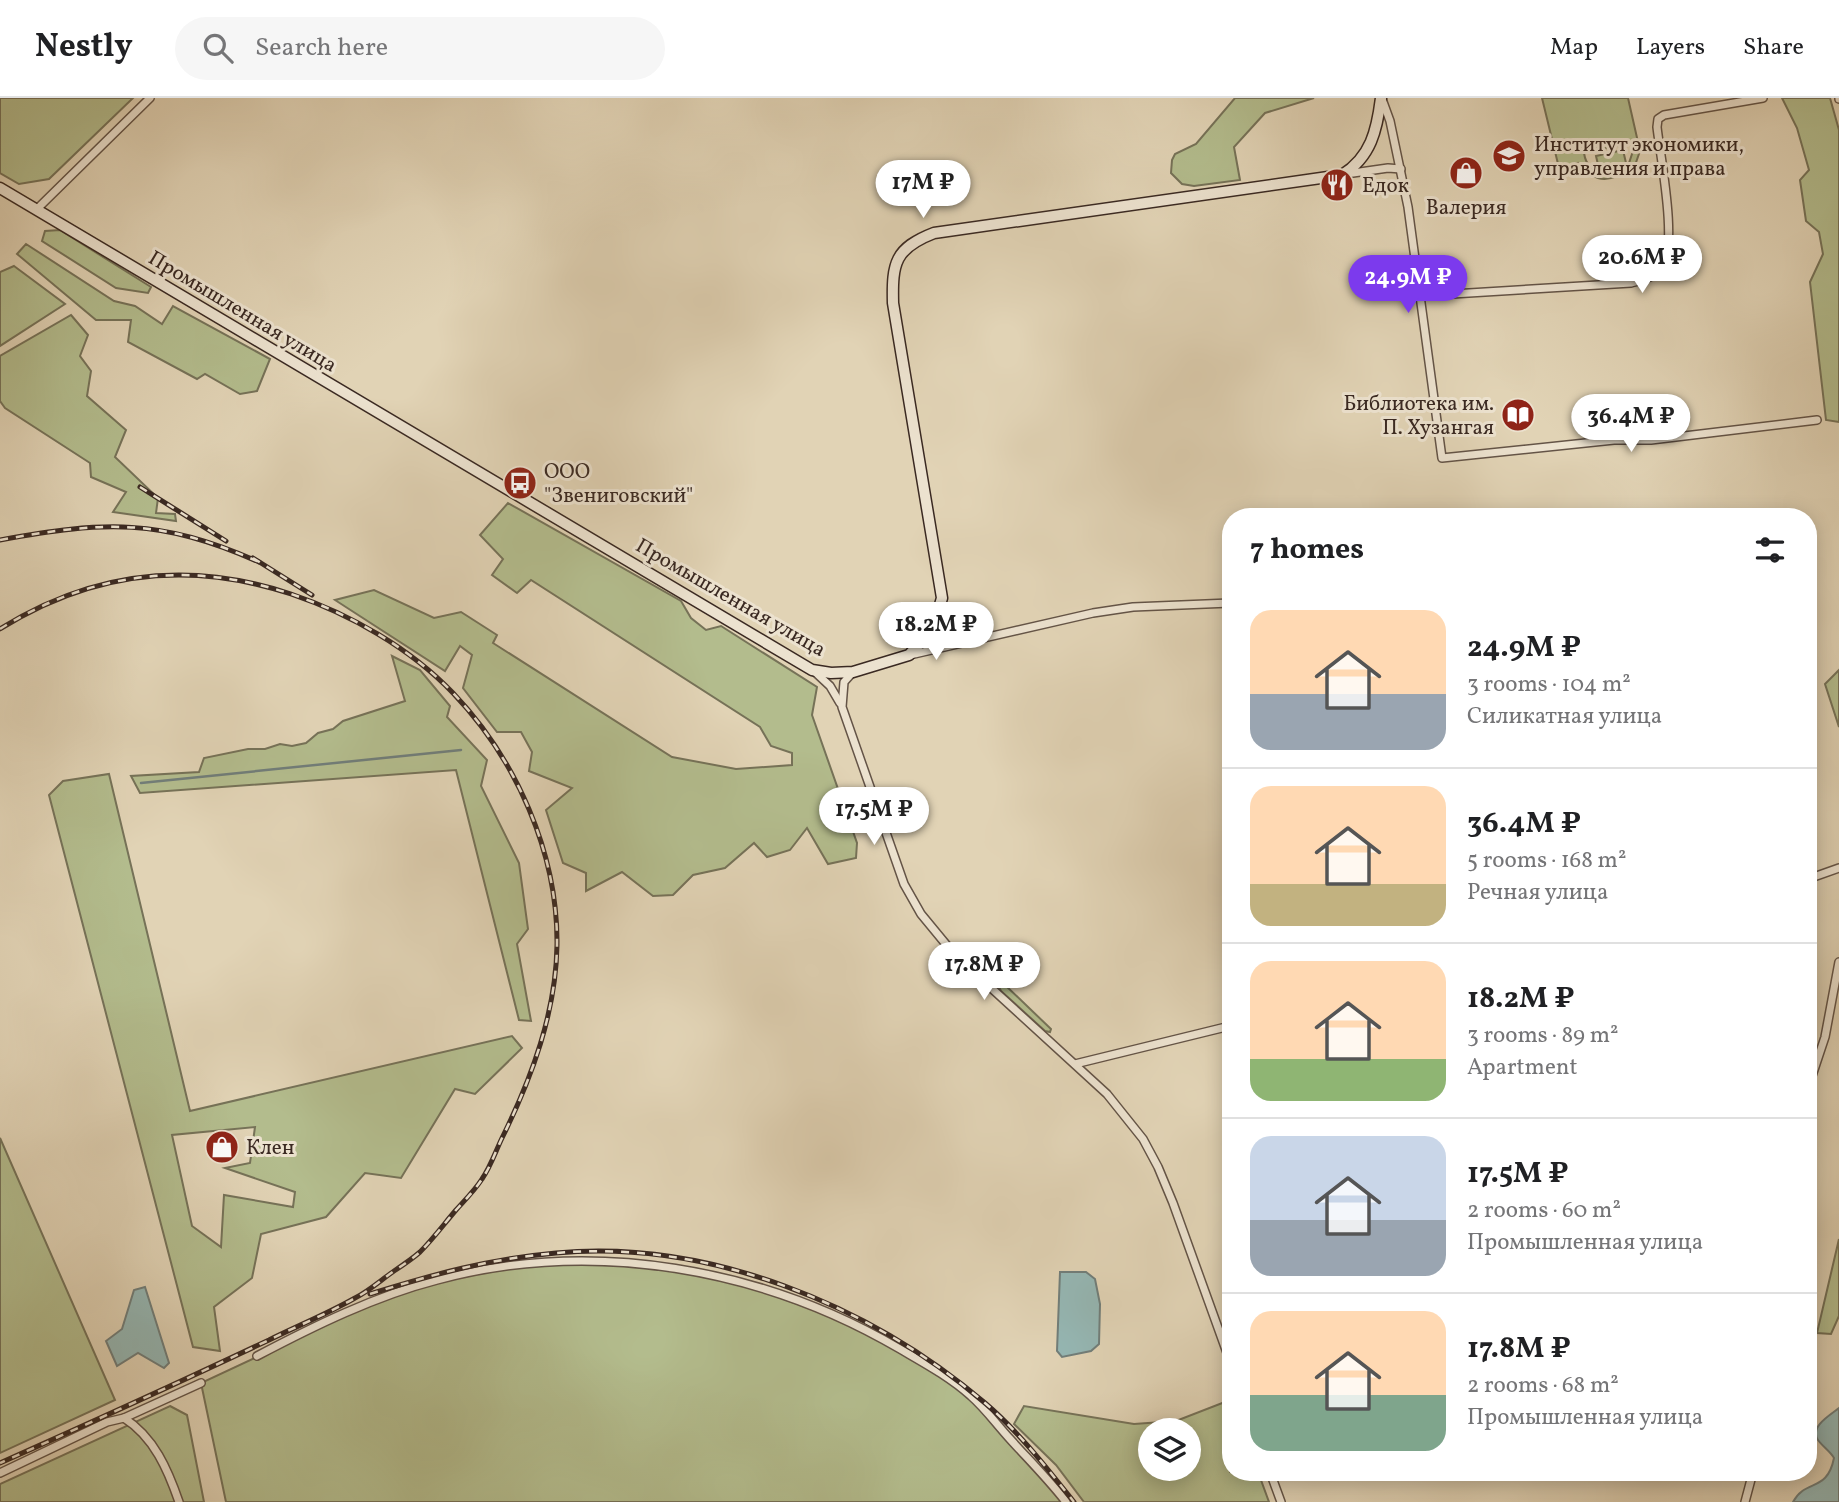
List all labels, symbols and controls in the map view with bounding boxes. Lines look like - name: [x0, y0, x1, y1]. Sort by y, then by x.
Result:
- search box: [175, 17, 665, 80]
- text: Nestly: [35, 25, 133, 71]
- icon: search: [199, 29, 237, 67]
- text: Search here: [255, 30, 388, 66]
- text: Map: [1550, 31, 1598, 65]
- text: Layers: [1636, 31, 1705, 65]
- text: Share: [1743, 31, 1804, 65]
- place label: Институт экономики, управления и права: [1534, 131, 1744, 184]
- school or university icon: Институт экономики, управления и права: [1490, 137, 1528, 175]
- shop icon: Валерия: [1447, 154, 1485, 192]
- pin: 17M ₽: [874, 160, 972, 220]
- restaurant icon: Едок: [1318, 166, 1356, 204]
- text: 17M ₽: [892, 167, 954, 199]
- place label: Едок: [1362, 172, 1409, 201]
- place label: Валерия: [1426, 194, 1506, 223]
- pin: 20.6M ₽: [1577, 236, 1707, 295]
- text: 20.6M ₽: [1598, 242, 1686, 274]
- street label: Промышленная улица: [142, 244, 342, 380]
- pin: 24.9M ₽: [1343, 256, 1473, 315]
- text: 24.9M ₽: [1364, 262, 1452, 294]
- place label: Библиотека им. П. Хузангая: [1343, 390, 1494, 443]
- pin: 36.4M ₽: [1566, 394, 1696, 454]
- library icon: Библиотека им. П. Хузангая: [1499, 396, 1537, 434]
- text: 36.4M ₽: [1587, 401, 1675, 433]
- place label: ООО "Звениговский": [544, 458, 693, 511]
- bus stop icon: ООО "Звениговский": [501, 464, 539, 502]
- text: 7 homes: [1250, 529, 1364, 571]
- icon: filters: [1751, 531, 1789, 569]
- street label: Промышленная улица: [630, 532, 831, 665]
- pin: 18.2M ₽: [871, 602, 1001, 662]
- text: 18.2M ₽: [895, 609, 977, 641]
- text: 24.9M ₽: [1467, 627, 1581, 669]
- icon: home: [1306, 638, 1390, 722]
- text: 3 rooms · 104 m²: [1467, 669, 1631, 701]
- text: Силикатная улица: [1467, 701, 1662, 733]
- pin: 17.5M ₽: [809, 788, 939, 847]
- text: 17.5M ₽: [835, 794, 913, 826]
- text: 36.4M ₽: [1467, 803, 1581, 845]
- icon: home: [1306, 814, 1390, 898]
- text: 5 rooms · 168 m²: [1467, 845, 1626, 877]
- text: Речная улица: [1467, 877, 1609, 909]
- pin: 17.8M ₽: [919, 942, 1049, 1002]
- text: 17.8M ₽: [944, 949, 1024, 981]
- text: 18.2M ₽: [1467, 978, 1575, 1020]
- icon: home: [1306, 989, 1390, 1073]
- text: 3 rooms · 89 m²: [1467, 1020, 1619, 1052]
- text: Apartment: [1467, 1052, 1578, 1084]
- shop icon: Клен: [203, 1128, 241, 1166]
- place label: Клен: [246, 1134, 295, 1163]
- text: 17.5M ₽: [1467, 1153, 1569, 1195]
- icon: home: [1306, 1164, 1390, 1248]
- text: 2 rooms · 60 m²: [1467, 1195, 1621, 1227]
- text: Промышленная улица: [1467, 1227, 1703, 1259]
- text: 17.8M ₽: [1467, 1328, 1571, 1370]
- icon: home: [1306, 1339, 1390, 1423]
- text: 2 rooms · 68 m²: [1467, 1370, 1619, 1402]
- text: Промышленная улица: [1467, 1402, 1703, 1434]
- map controls: [1138, 1418, 1201, 1481]
- button: layers: [1138, 1418, 1201, 1481]

